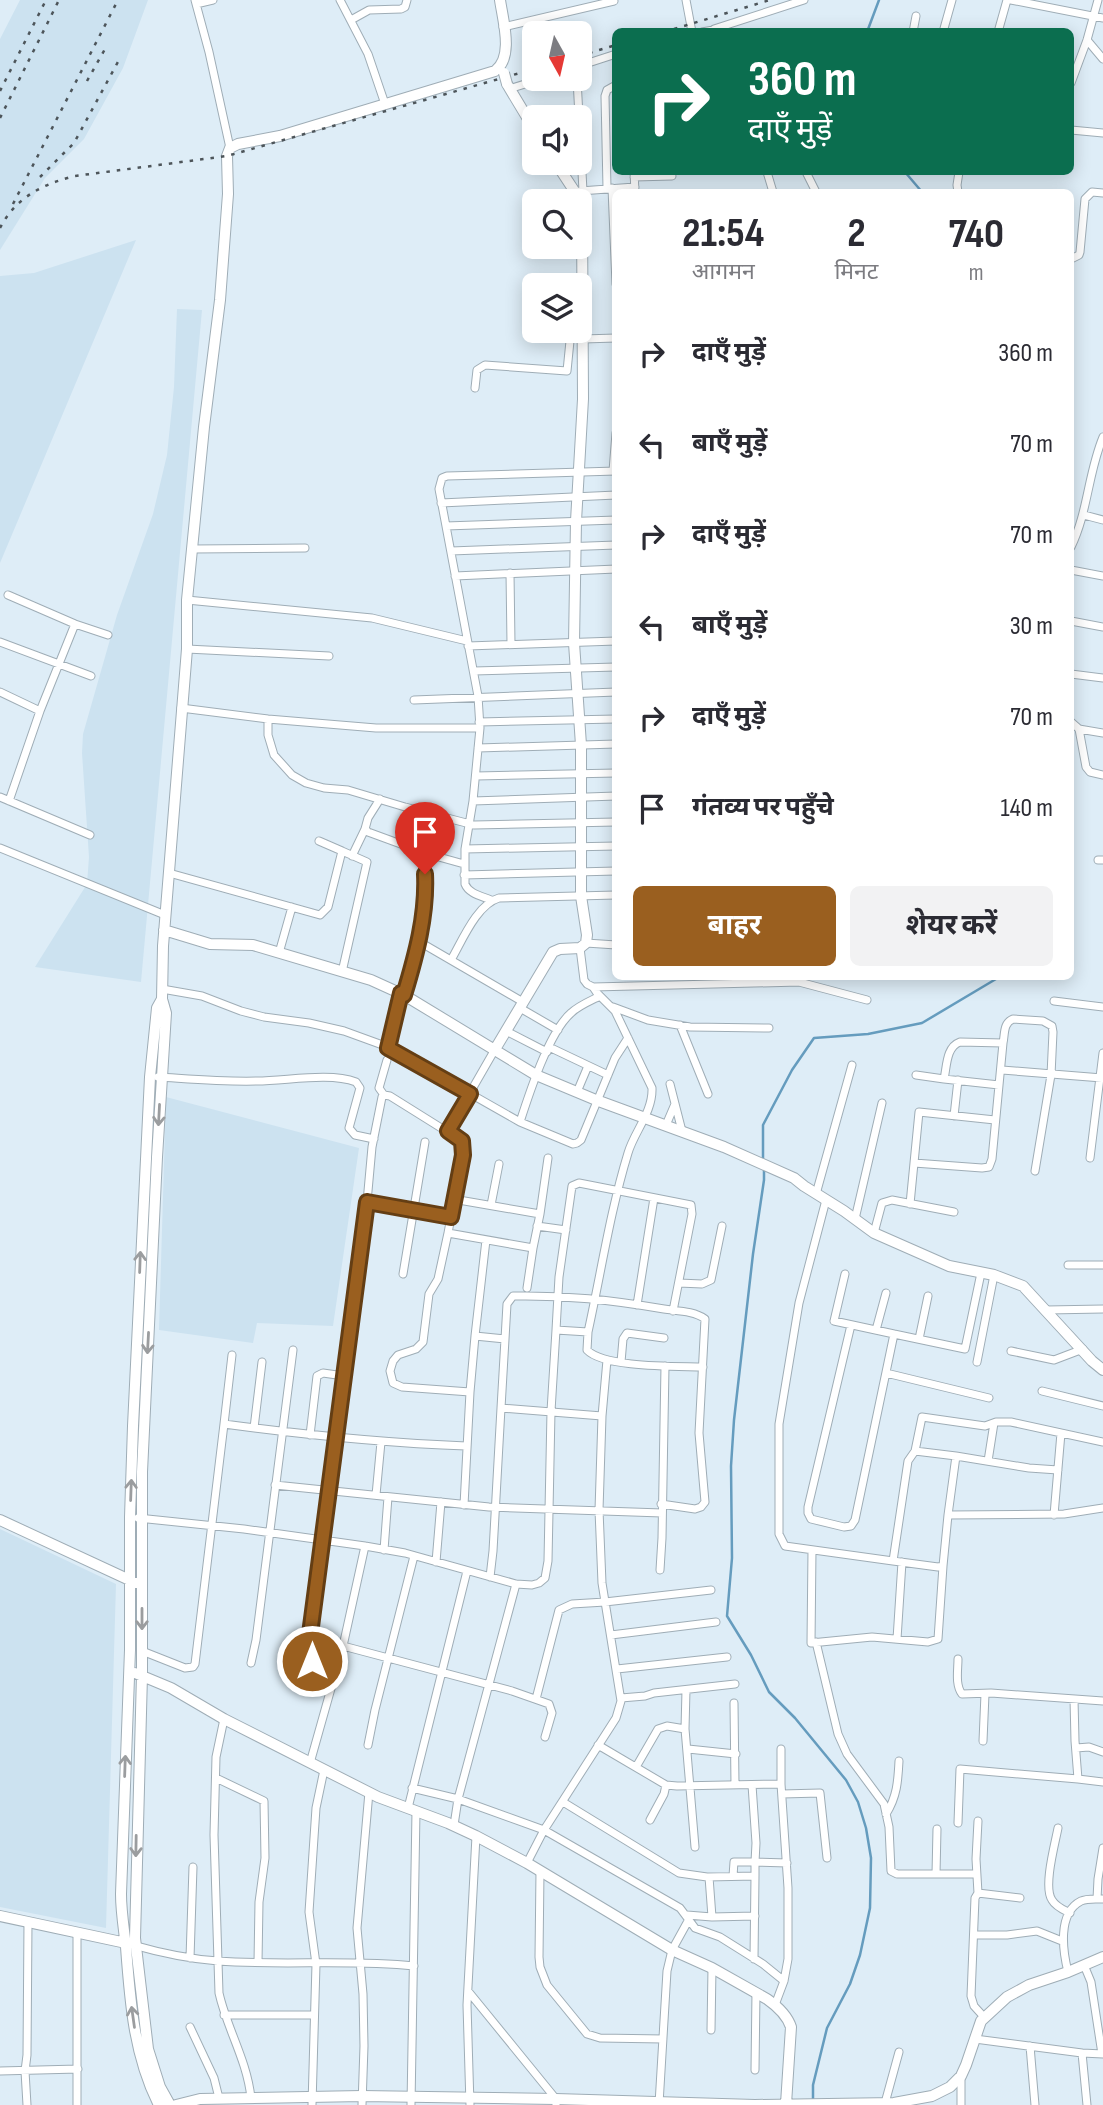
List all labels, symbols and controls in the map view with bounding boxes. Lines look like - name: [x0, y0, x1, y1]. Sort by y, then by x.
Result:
- north arrow: [522, 21, 592, 91]
- map controls: [522, 21, 592, 343]
- text: 360 m: [748, 51, 856, 110]
- icon: right: [633, 56, 724, 147]
- button: sound: [522, 105, 592, 175]
- text: दाएँ मुड़ें: [748, 111, 832, 150]
- button: search: [522, 189, 592, 259]
- text: 21:54: [682, 208, 764, 259]
- text: 2: [847, 208, 866, 259]
- text: 740: [949, 209, 1004, 260]
- text: आगमन: [692, 258, 755, 286]
- text: मिनट: [834, 258, 878, 286]
- text: m: [969, 259, 984, 287]
- button: layers: [522, 273, 592, 343]
- icon: right: [633, 335, 671, 373]
- text: दाएँ मुड़ें: [692, 337, 766, 368]
- text: 360 m: [998, 338, 1053, 369]
- icon: left: [633, 426, 671, 464]
- text: बाएँ मुड़ें: [692, 428, 767, 459]
- text: 70 m: [1010, 429, 1053, 460]
- icon: right: [633, 517, 671, 555]
- text: दाएँ मुड़ें: [692, 519, 766, 550]
- text: 70 m: [1010, 520, 1053, 551]
- icon: left: [633, 608, 671, 646]
- text: बाएँ मुड़ें: [692, 610, 767, 641]
- text: 30 m: [1010, 611, 1053, 642]
- icon: right: [633, 699, 671, 737]
- text: दाएँ मुड़ें: [692, 701, 766, 732]
- text: 70 m: [1010, 702, 1053, 733]
- icon: arrive: [633, 790, 671, 828]
- text: गंतव्य पर पहुँचे: [692, 792, 834, 823]
- text: 140 m: [1001, 793, 1053, 824]
- pin: [395, 802, 455, 874]
- icon: arrive: [406, 813, 444, 851]
- button: बाहर: [633, 886, 836, 966]
- button: शेयर करें: [850, 886, 1053, 966]
- one-way arrow: [152, 1104, 165, 1126]
- one-way arrow: [134, 1251, 147, 1274]
- one-way arrow: [142, 1331, 155, 1354]
- one-way arrow: [124, 1478, 138, 1501]
- one-way arrow: [135, 1607, 149, 1630]
- position arrow: [275, 1624, 349, 1698]
- one-way arrow: [119, 1755, 132, 1778]
- one-way arrow: [130, 1835, 143, 1858]
- one-way arrow: [126, 2006, 139, 2029]

